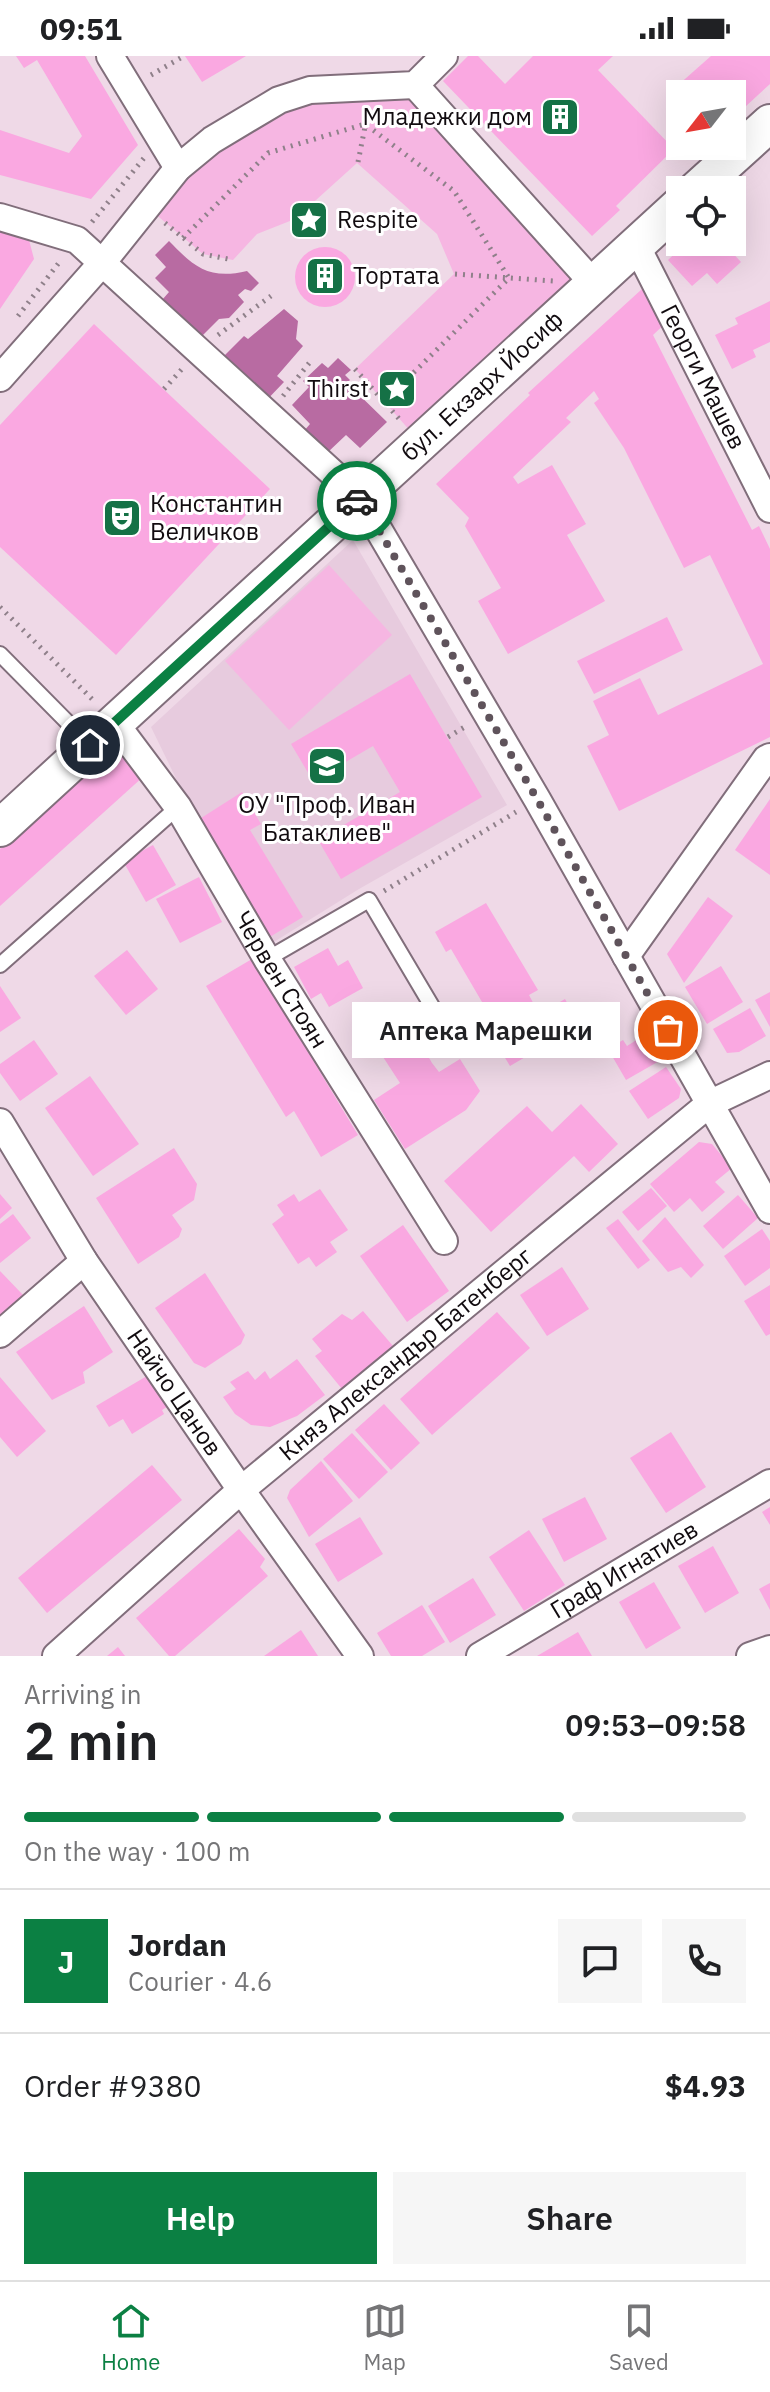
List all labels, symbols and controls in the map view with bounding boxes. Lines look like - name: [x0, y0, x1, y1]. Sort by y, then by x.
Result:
- text: 09:51: [40, 9, 122, 48]
- north arrow: [666, 80, 746, 160]
- map controls: [666, 80, 746, 256]
- building icon: Младежки дом: [539, 96, 581, 138]
- place label: Младежки дом: [363, 100, 532, 132]
- button: locate: [666, 176, 746, 256]
- place icon: Respite: [288, 199, 330, 241]
- place label: Respite: [337, 203, 418, 235]
- building icon: Тортата: [304, 255, 346, 297]
- place label: Тортата: [353, 259, 440, 291]
- street label: Георги Машев: [654, 299, 754, 454]
- street label: бул. Екзарх Йосиф: [394, 303, 569, 468]
- place icon: Thirst: [376, 368, 418, 410]
- place label: Thirst: [307, 372, 369, 404]
- courier: [317, 461, 397, 541]
- icon: car: [335, 479, 379, 523]
- place label: Константин Величков: [150, 487, 283, 547]
- theatre icon: Константин Величков: [101, 497, 143, 539]
- pin: [56, 711, 124, 779]
- icon: home: [68, 723, 112, 767]
- school or university icon: ОУ "Проф. Иван Батаклиев": [306, 745, 348, 787]
- place label: ОУ "Проф. Иван Батаклиев": [238, 788, 416, 848]
- street label: Червен Стоян: [227, 905, 336, 1054]
- pin: [634, 996, 702, 1064]
- callout: Аптека Марешки: [352, 1002, 620, 1058]
- icon: bag: [646, 1008, 690, 1052]
- text: Аптека Марешки: [379, 1013, 593, 1047]
- street label: Княз Александър Батенберг: [272, 1240, 538, 1467]
- street label: Найчо Цанов: [120, 1322, 230, 1462]
- street label: Граф Игнатиев: [544, 1513, 704, 1626]
- text: Arriving in: [24, 1677, 141, 1711]
- text: 09:53–09:58: [565, 1705, 746, 1744]
- text: 2 min: [24, 1707, 159, 1774]
- text: On the way · 100 m: [24, 1834, 250, 1868]
- button: chat: [558, 1919, 642, 2003]
- button: phone: [662, 1919, 746, 2003]
- text: Jordan: [128, 1925, 227, 1964]
- text: J: [58, 1942, 74, 1981]
- text: Courier · 4.6: [128, 1964, 272, 1998]
- text: Order #9380: [24, 2066, 201, 2105]
- text: $4.93: [665, 2066, 746, 2105]
- button: Help: [24, 2172, 377, 2264]
- button: Share: [393, 2172, 746, 2264]
- tab: Home: [101, 2299, 160, 2376]
- tab: Map: [363, 2299, 407, 2376]
- tab: Saved: [609, 2299, 669, 2376]

